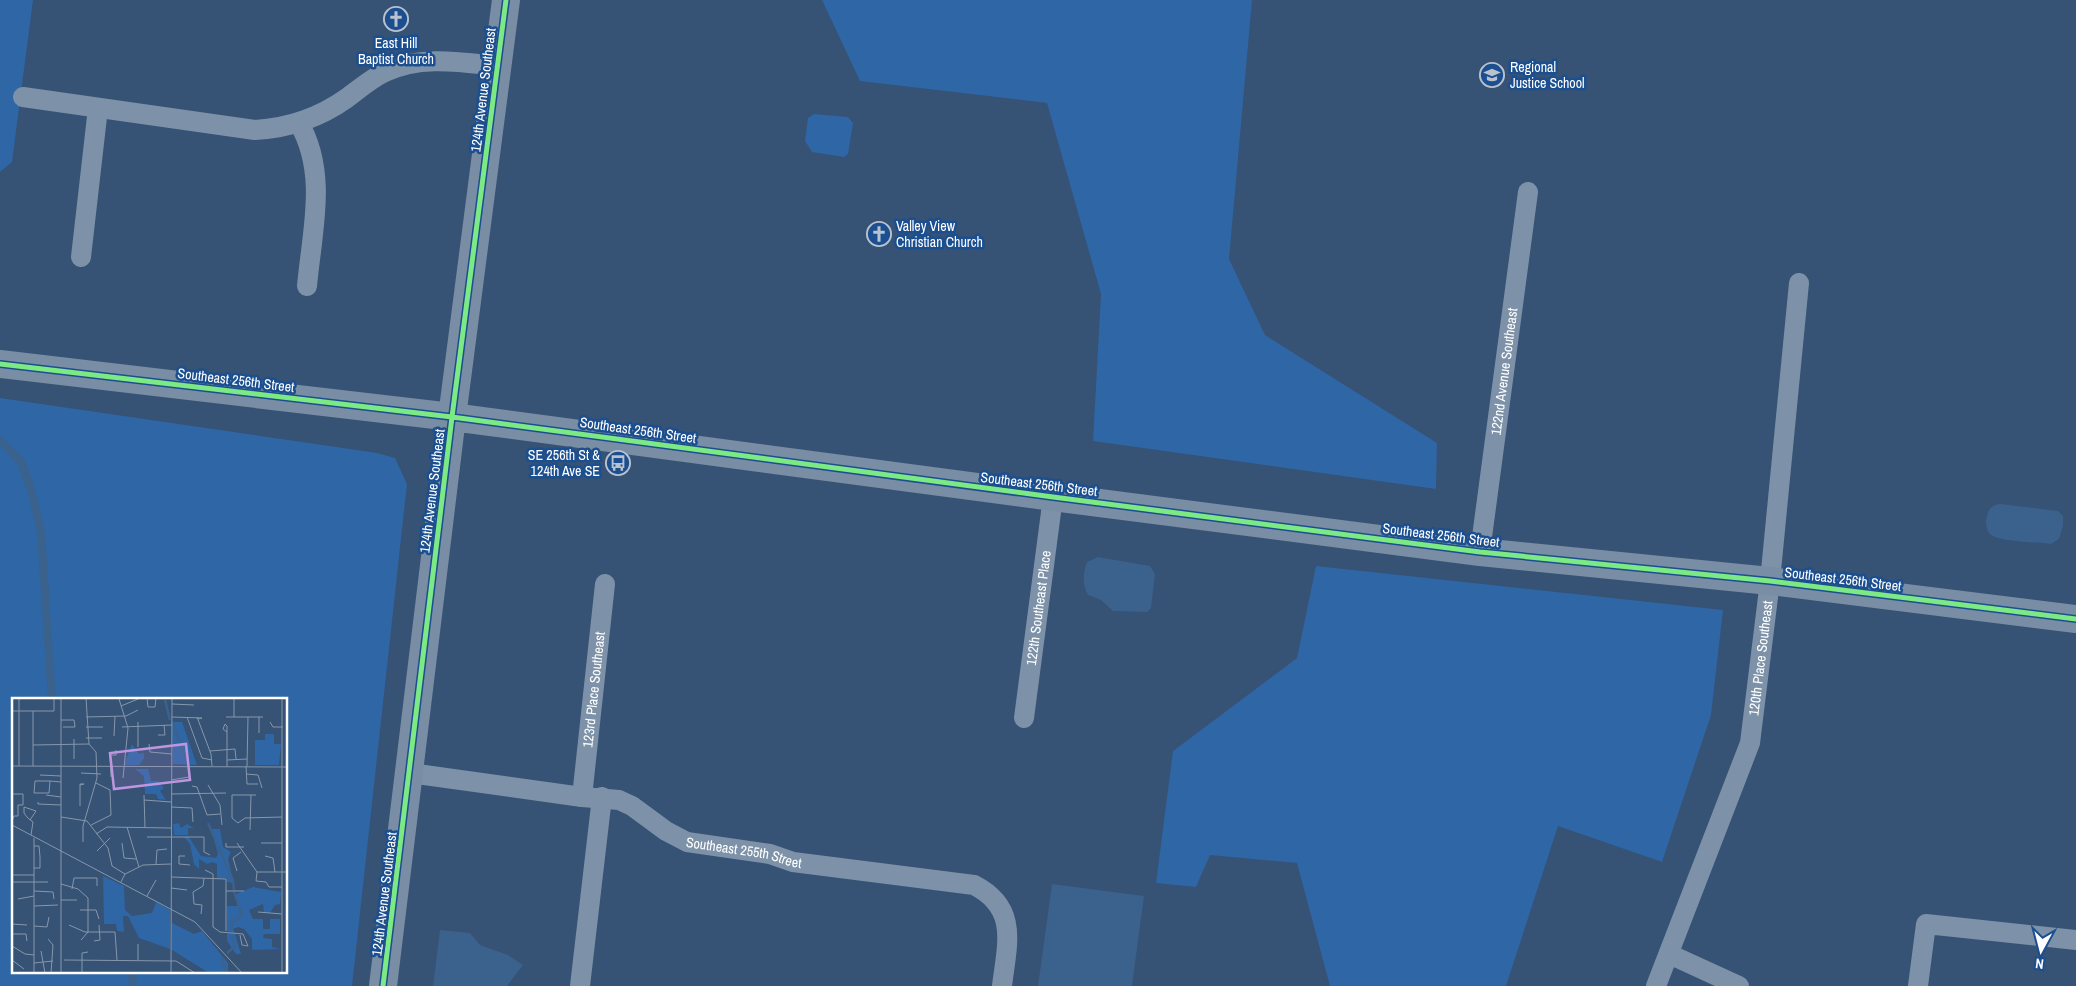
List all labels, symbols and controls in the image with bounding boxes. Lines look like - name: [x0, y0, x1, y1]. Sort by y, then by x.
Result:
- church icon: East Hill Baptist Church: [383, 6, 409, 32]
- street label: 124th Avenue Southeast: [466, 27, 500, 153]
- place label: East Hill Baptist Church: [358, 34, 434, 68]
- place label: Regional Justice School: [1510, 58, 1585, 92]
- school or university icon: Regional Justice School: [1479, 62, 1505, 88]
- place label: Valley View Christian Church: [896, 217, 983, 251]
- church icon: Valley View Christian Church: [866, 221, 892, 247]
- street label: 122nd Avenue Southeast: [1487, 307, 1521, 436]
- street label: Southeast 256th Street: [177, 364, 295, 396]
- street label: Southeast 256th Street: [579, 413, 697, 447]
- street label: 124th Avenue Southeast: [415, 428, 449, 554]
- place label: SE 256th St & 124th Ave SE: [528, 446, 600, 480]
- bus stop icon: SE 256th St & 124th Ave SE: [605, 450, 631, 476]
- street label: Southeast 256th Street: [980, 468, 1098, 500]
- street label: Southeast 256th Street: [1382, 519, 1500, 551]
- street label: 122th Southeast Place: [1022, 549, 1055, 666]
- street label: Southeast 256th Street: [1784, 563, 1902, 595]
- street label: 120th Place Southeast: [1744, 600, 1776, 717]
- street label: 123rd Place Southeast: [578, 631, 609, 748]
- inset map: [12, 698, 288, 974]
- street label: 124th Avenue Southeast: [367, 831, 401, 957]
- street label: Southeast 255th Street: [685, 833, 803, 872]
- north arrow: [2016, 926, 2066, 976]
- text: N: [2034, 954, 2045, 973]

